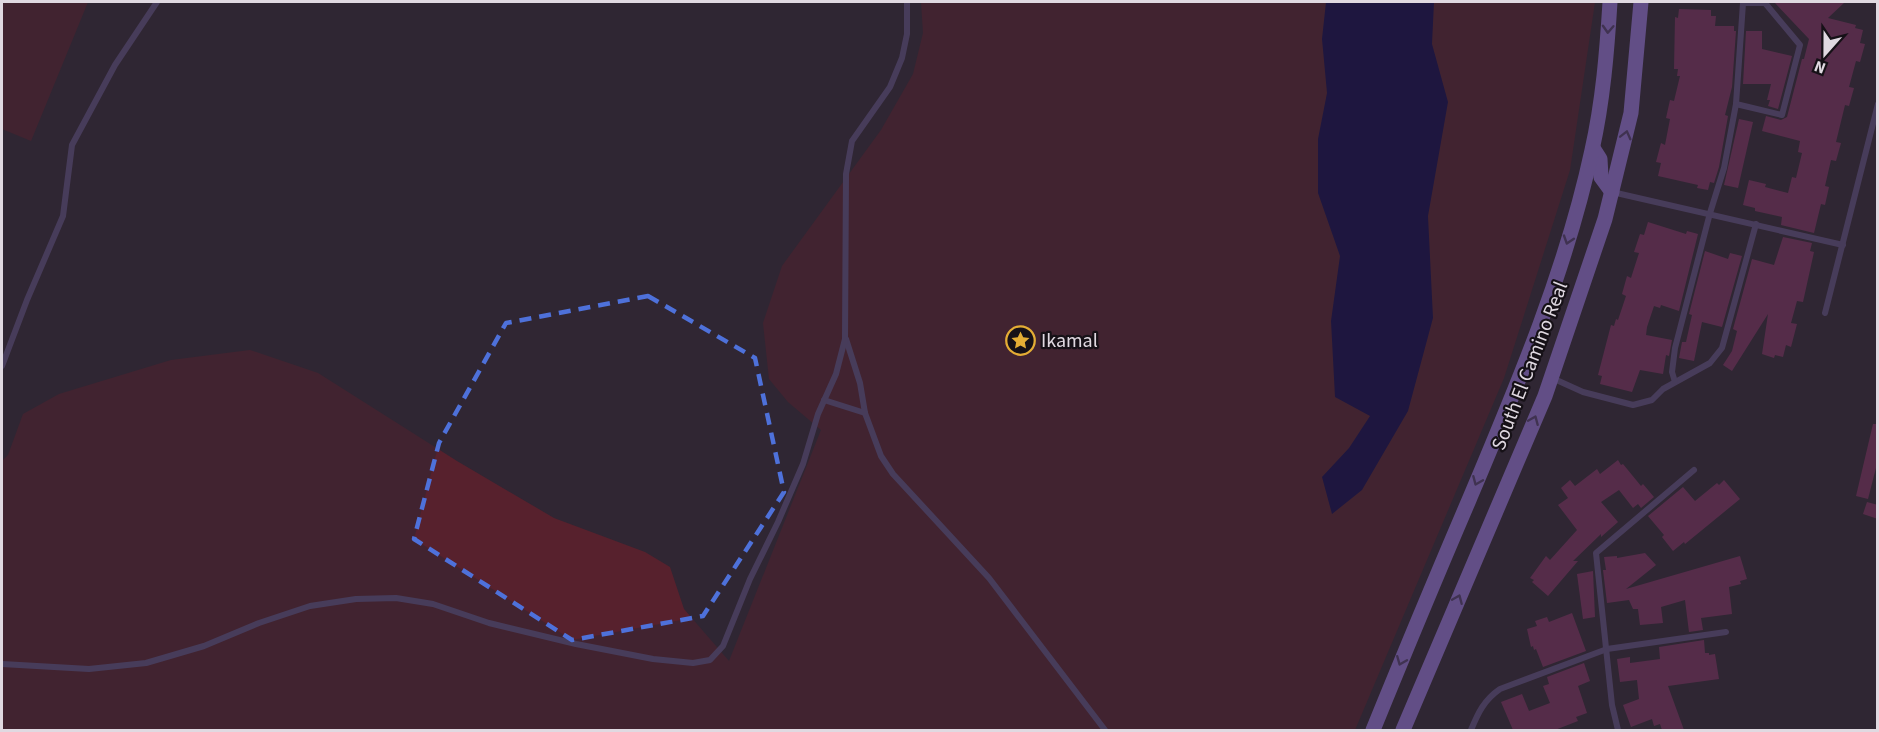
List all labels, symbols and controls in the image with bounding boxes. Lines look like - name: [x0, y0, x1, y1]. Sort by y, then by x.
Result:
- north arrow: [1795, 24, 1855, 84]
- one-way arrow: [1602, 25, 1615, 34]
- text: N: [1811, 55, 1829, 79]
- one-way arrow: [1618, 130, 1631, 140]
- one-way arrow: [1562, 234, 1575, 245]
- street label: South El Camino Real: [1485, 278, 1575, 454]
- place icon: Ikamal: [1004, 325, 1036, 357]
- place label: Ikamal: [1041, 327, 1098, 355]
- one-way arrow: [1527, 415, 1539, 426]
- one-way arrow: [1472, 475, 1484, 486]
- one-way arrow: [1450, 594, 1462, 605]
- one-way arrow: [1396, 655, 1408, 666]

